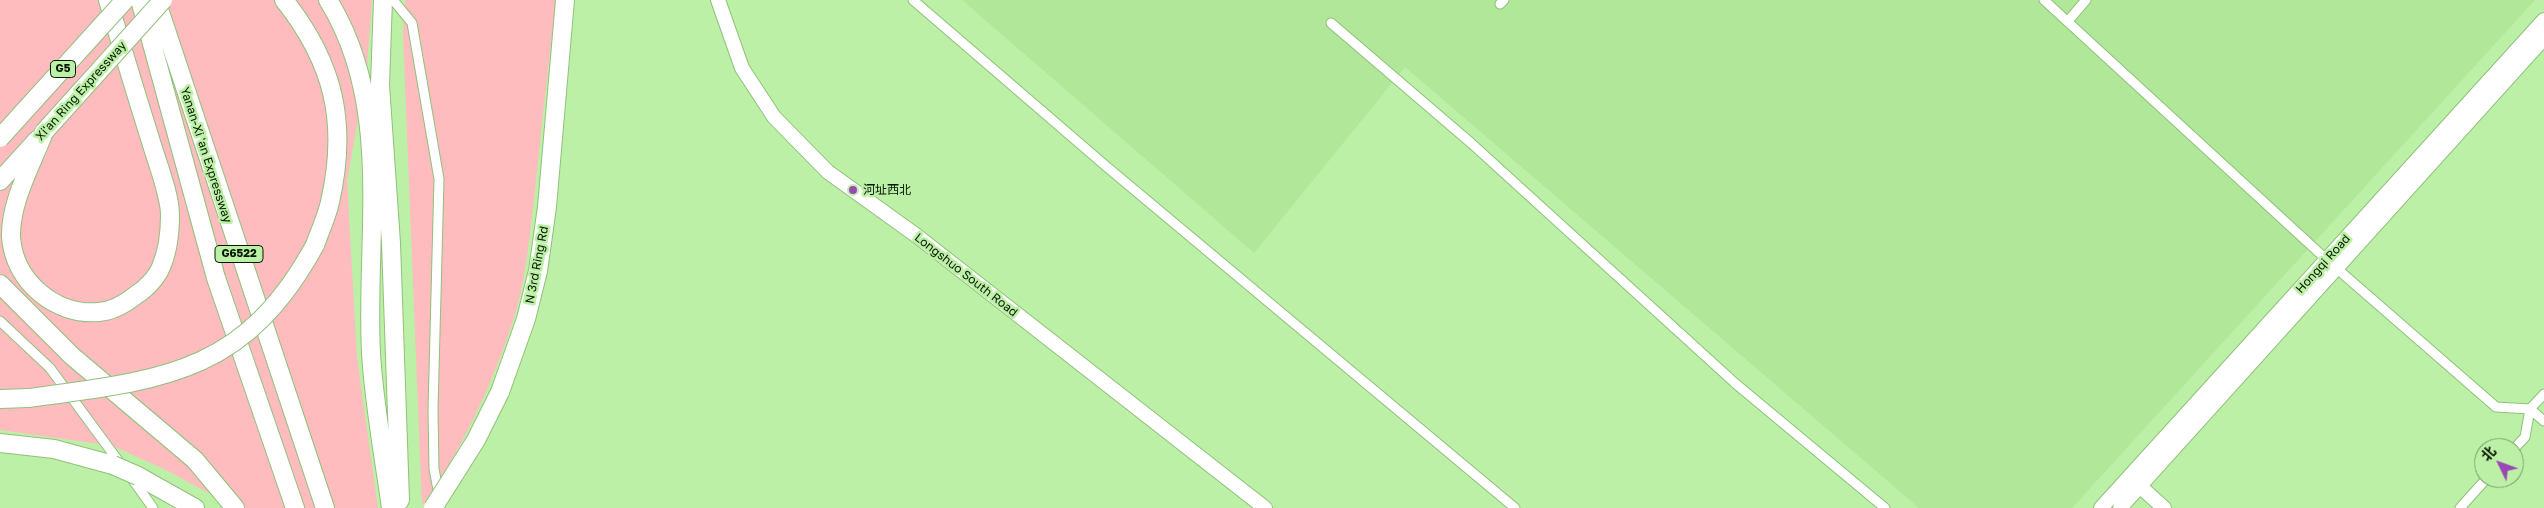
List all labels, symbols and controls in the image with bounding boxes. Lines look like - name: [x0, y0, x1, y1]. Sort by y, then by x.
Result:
- street label: Xi'an Ring Expressway: [33, 38, 129, 144]
- road number: G5: [50, 61, 76, 78]
- street label: Yanan-Xi 'an Expressway: [177, 85, 235, 225]
- place label: 河址西北: [863, 183, 911, 197]
- marker: 河址西北: [847, 184, 859, 196]
- street label: N 3rd Ring Rd: [522, 225, 552, 305]
- street label: Longshuo South Road: [912, 230, 1020, 320]
- street label: Hongqi Road: [2293, 232, 2353, 296]
- road number: G6522: [215, 245, 263, 262]
- north arrow: [2474, 438, 2524, 488]
- text: 北: [2477, 442, 2499, 464]

